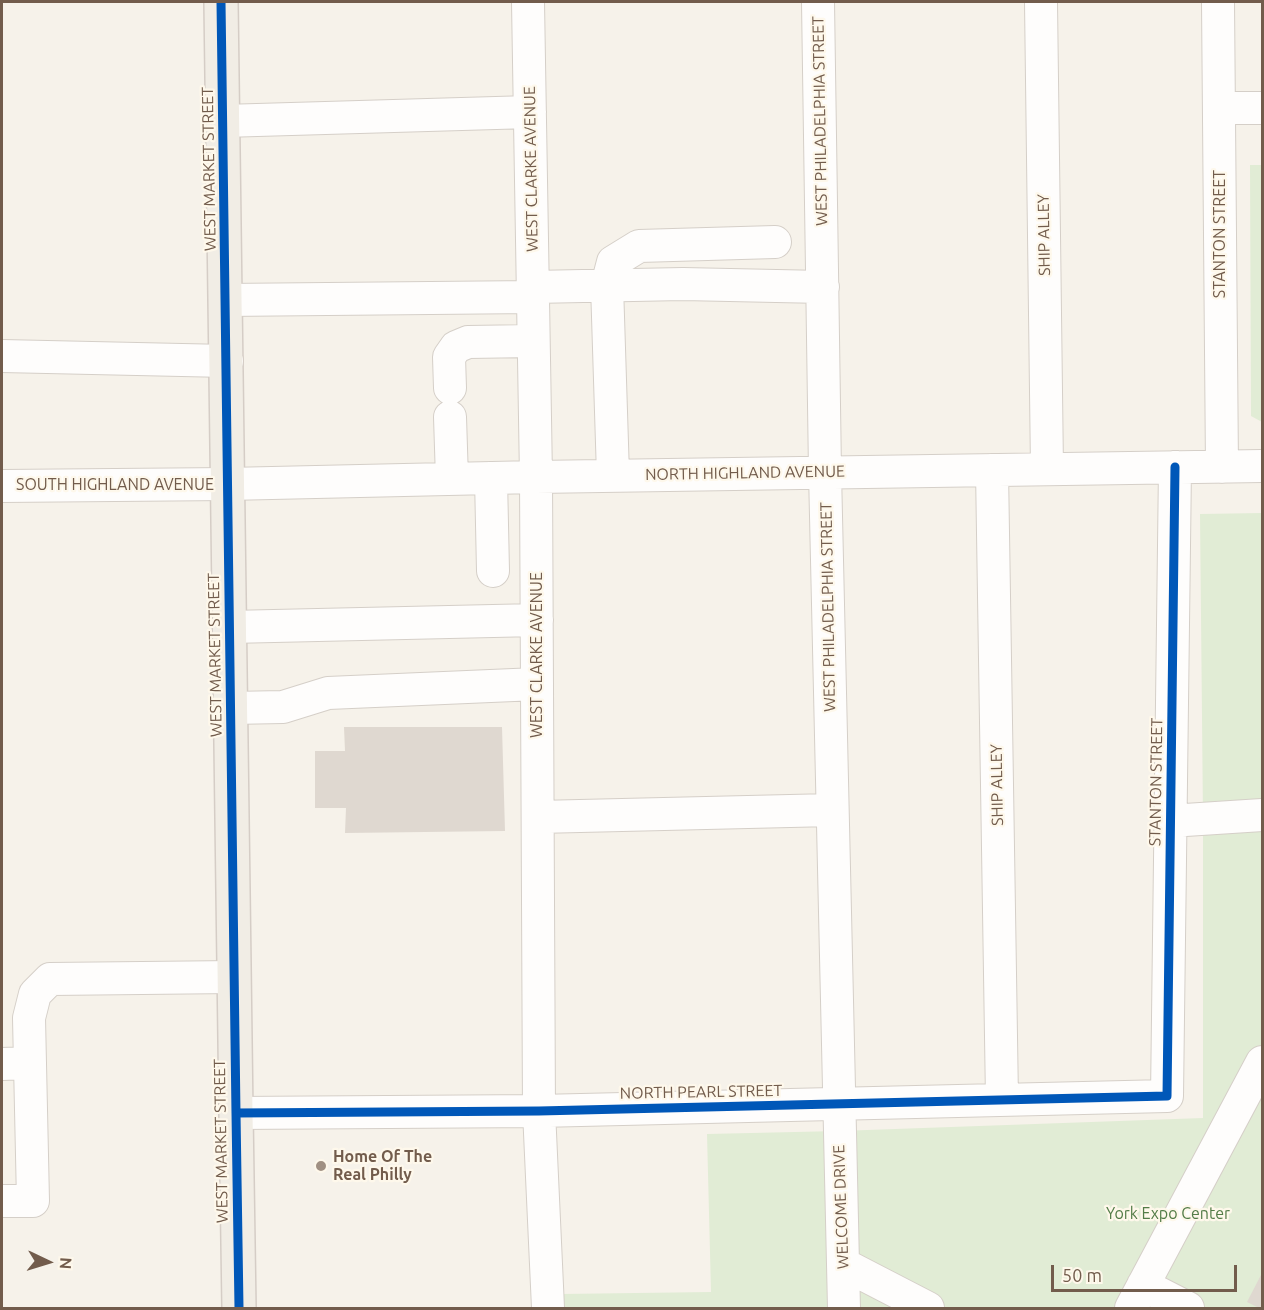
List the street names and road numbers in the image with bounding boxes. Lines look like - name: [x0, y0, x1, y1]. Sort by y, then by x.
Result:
- street label: WEST PHILADELPHIA STREET: [809, 16, 831, 226]
- street label: WEST CLARKE AVENUE: [520, 86, 542, 252]
- street label: WEST MARKET STREET: [198, 87, 220, 251]
- street label: STANTON STREET: [1210, 170, 1230, 298]
- street label: SHIP ALLEY: [1034, 194, 1054, 276]
- street label: NORTH HIGHLAND AVENUE: [645, 462, 845, 484]
- street label: SOUTH HIGHLAND AVENUE: [16, 475, 214, 495]
- street label: WEST PHILADELPHIA STREET: [817, 502, 839, 712]
- street label: WEST CLARKE AVENUE: [527, 572, 547, 738]
- street label: WEST MARKET STREET: [204, 573, 226, 737]
- street label: STANTON STREET: [1145, 718, 1167, 846]
- street label: SHIP ALLEY: [987, 744, 1007, 826]
- street label: WEST MARKET STREET: [210, 1059, 232, 1223]
- street label: NORTH PEARL STREET: [620, 1081, 782, 1103]
- street label: WELCOME DRIVE: [829, 1144, 853, 1270]

